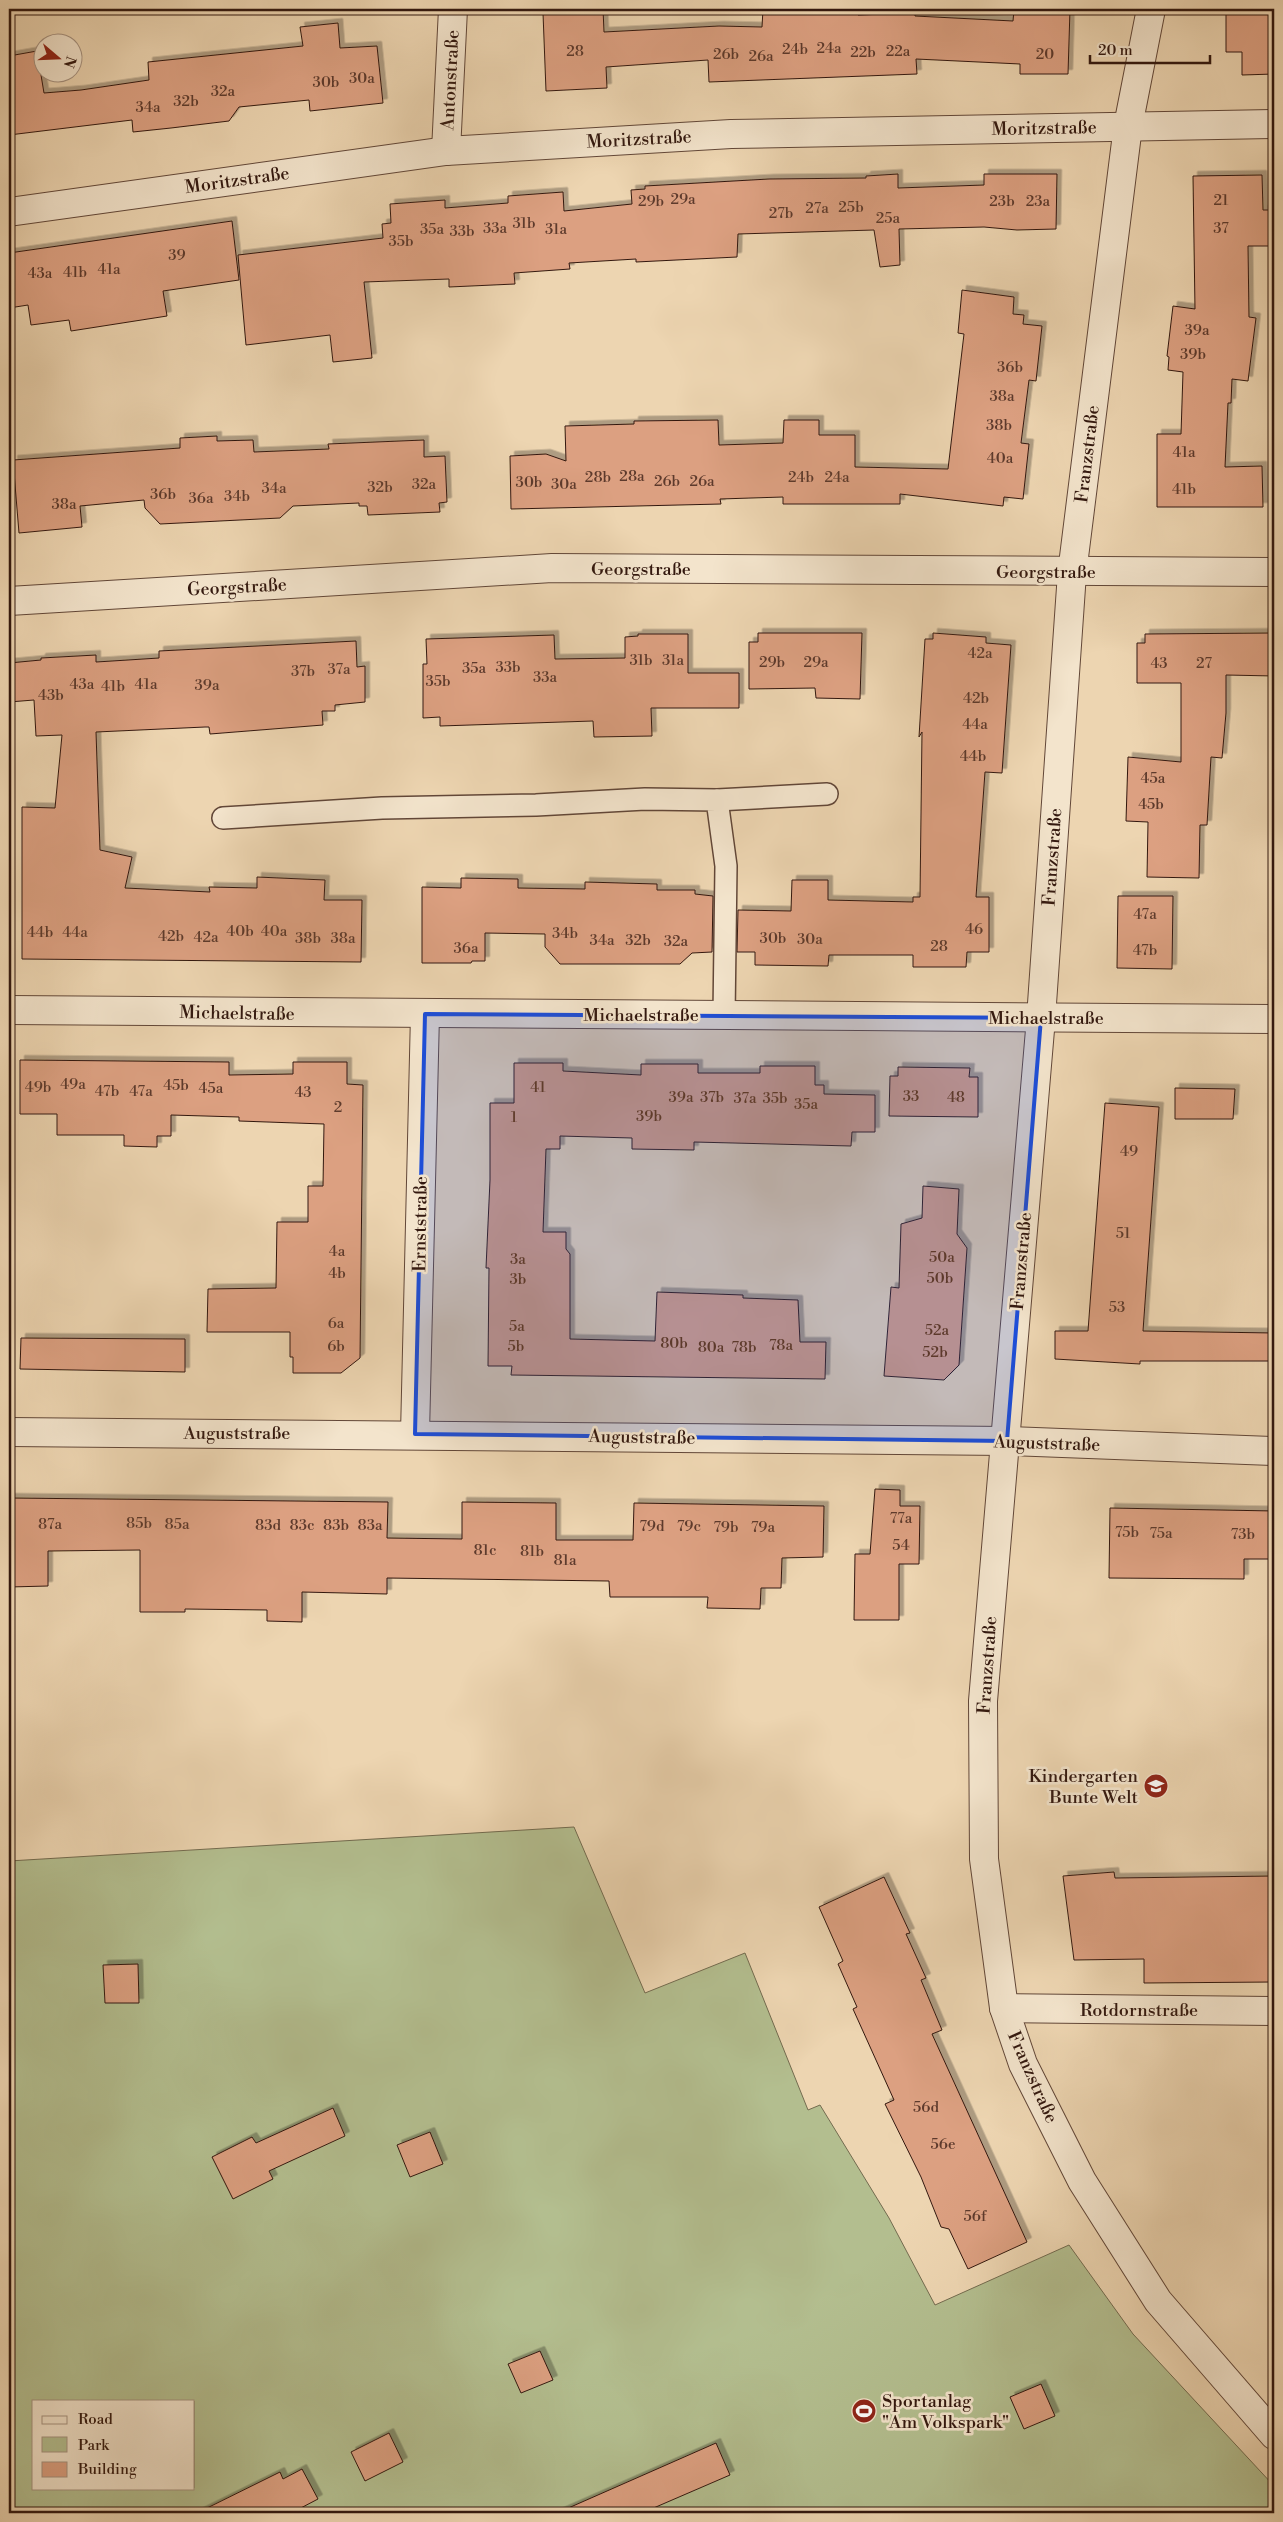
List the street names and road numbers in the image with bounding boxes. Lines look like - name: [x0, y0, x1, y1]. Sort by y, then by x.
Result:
- street label: Antonstraße: [436, 29, 465, 132]
- street label: Moritzstraße: [991, 116, 1097, 141]
- street label: Moritzstraße: [586, 125, 692, 154]
- street label: Moritzstraße: [183, 162, 291, 199]
- street label: Franzstraße: [1070, 404, 1105, 504]
- street label: Georgstraße: [591, 558, 691, 581]
- street label: Georgstraße: [996, 561, 1096, 584]
- street label: Georgstraße: [187, 573, 287, 602]
- street label: Franzstraße: [1038, 807, 1067, 907]
- street label: Michaelstraße: [179, 1001, 295, 1026]
- street label: Michaelstraße: [583, 1004, 699, 1027]
- street label: Michaelstraße: [988, 1007, 1104, 1030]
- street label: Ernststraße: [408, 1176, 433, 1272]
- street label: Franzstraße: [1006, 1211, 1037, 1311]
- street label: Auguststraße: [183, 1422, 290, 1445]
- street label: Auguststraße: [587, 1425, 696, 1450]
- street label: Auguststraße: [992, 1430, 1101, 1457]
- street label: Franzstraße: [973, 1615, 1002, 1715]
- street label: Rotdornstraße: [1080, 1999, 1198, 2022]
- street label: Franzstraße: [1002, 2028, 1063, 2127]

